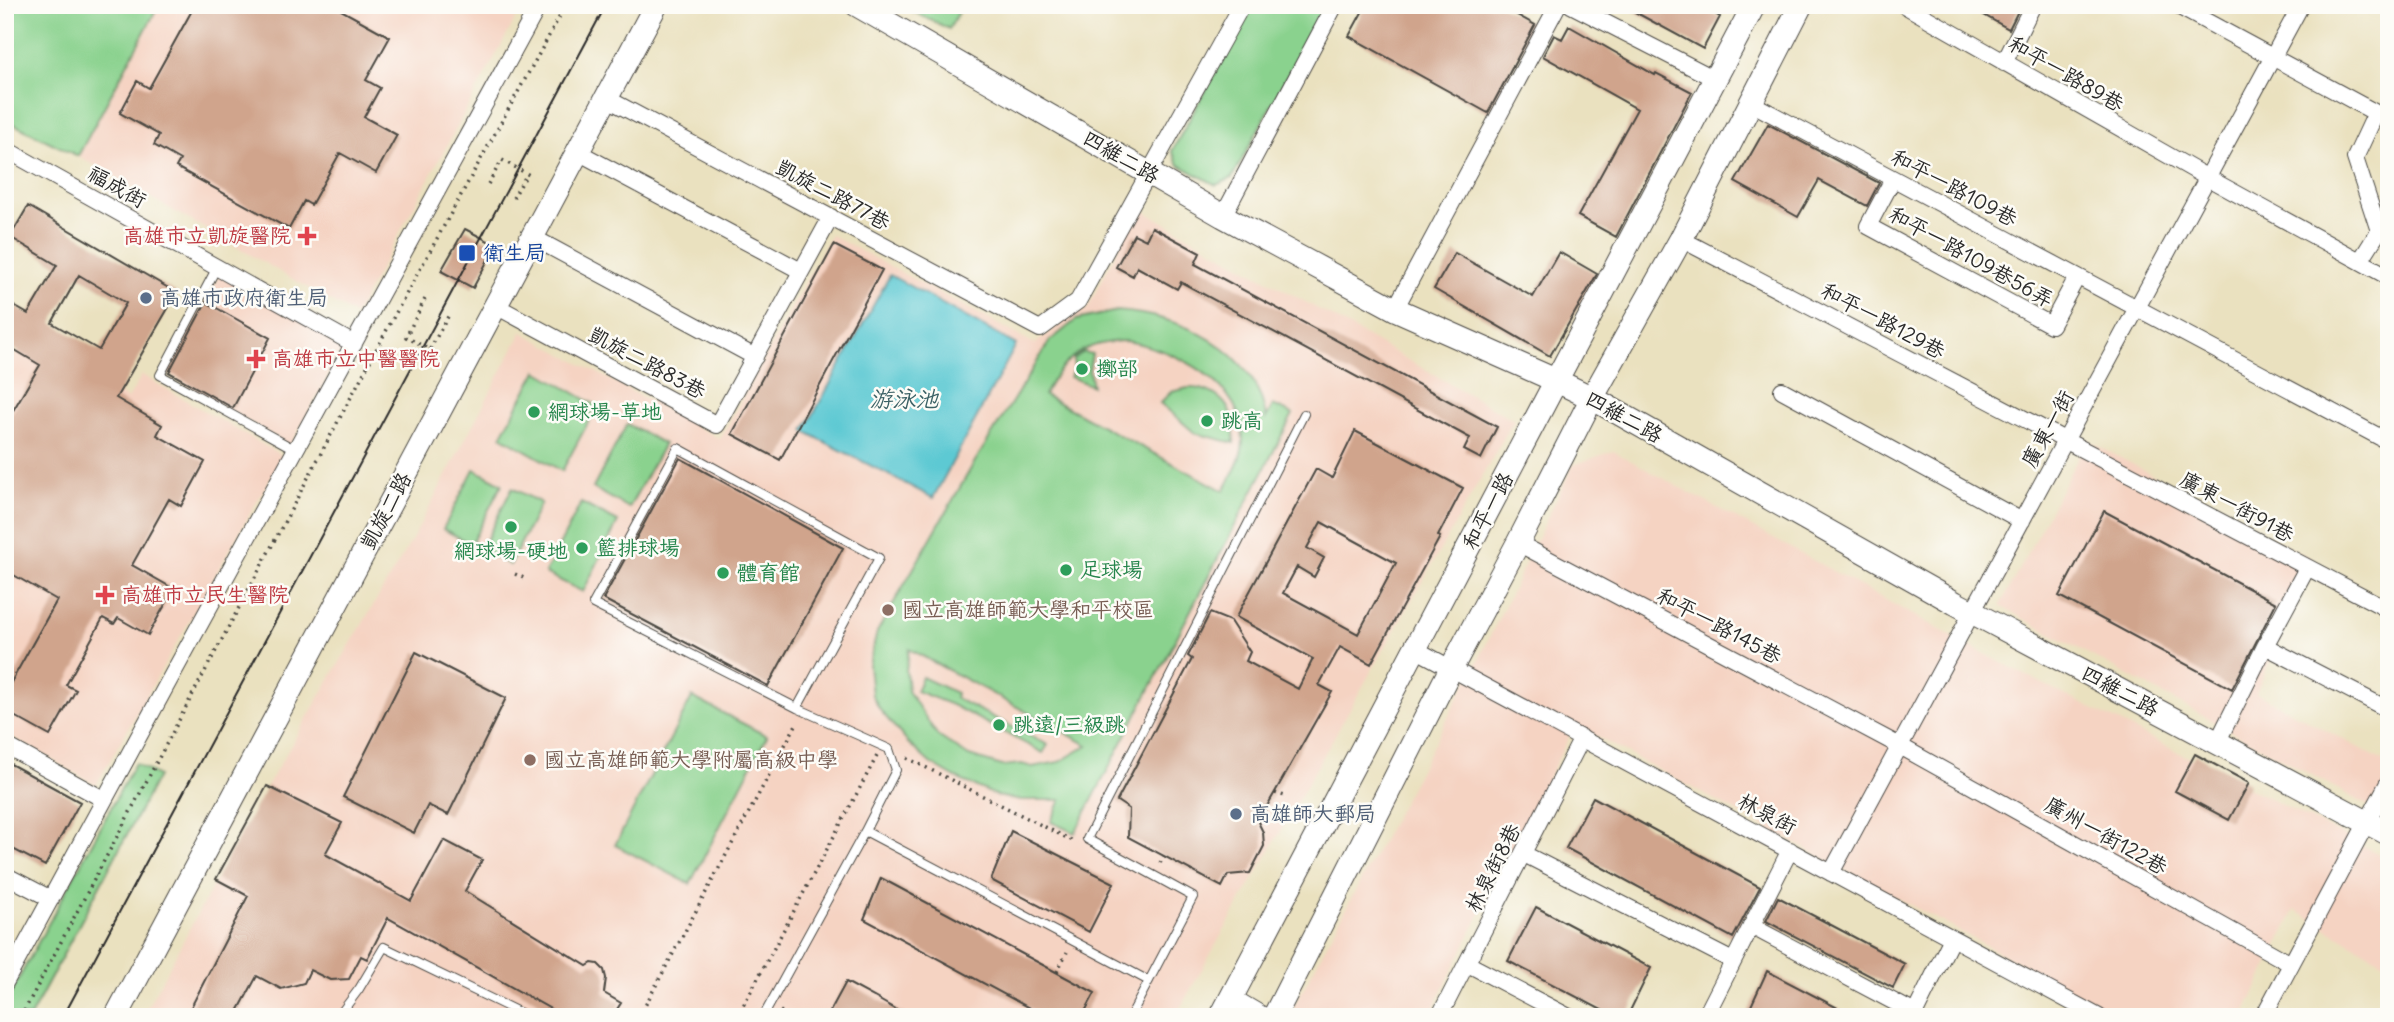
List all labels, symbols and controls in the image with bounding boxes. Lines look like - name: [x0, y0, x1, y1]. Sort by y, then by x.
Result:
- street label: 和平一路89巷: [2004, 30, 2129, 118]
- street label: 四維二路: [1078, 124, 1164, 189]
- street label: 和平一路109巷: [1886, 143, 2022, 232]
- street label: 凱旋二路77巷: [771, 153, 895, 236]
- street label: 福成街: [83, 159, 151, 214]
- street label: 和平一路109巷56弄: [1884, 200, 2058, 313]
- place label: 高雄市立凱旋醫院: [123, 222, 291, 249]
- marker: 高雄市立凱旋醫院: [297, 226, 317, 246]
- place label: 衛生局: [483, 239, 546, 266]
- marker: 衛生局: [457, 243, 477, 263]
- street label: 和平一路129巷: [1816, 276, 1950, 365]
- place label: 高雄市政府衛生局: [160, 284, 328, 311]
- marker: 高雄市政府衛生局: [138, 290, 154, 306]
- street label: 凱旋二路83巷: [584, 320, 711, 405]
- place label: 高雄市立中醫醫院: [272, 345, 440, 372]
- marker: 高雄市立中醫醫院: [246, 349, 266, 369]
- place label: 擲部: [1096, 355, 1138, 382]
- marker: 擲部: [1074, 361, 1090, 377]
- water label: 游泳池: [870, 384, 940, 413]
- street label: 四維二路: [1581, 384, 1668, 449]
- street label: 廣東一街: [2015, 385, 2080, 472]
- place label: 網球場-草地: [548, 398, 662, 425]
- marker: 網球場-草地: [526, 404, 542, 420]
- place label: 跳高: [1221, 407, 1263, 434]
- marker: 跳高: [1199, 413, 1215, 429]
- street label: 廣東一街91巷: [2176, 465, 2299, 548]
- street label: 凱旋二路: [354, 467, 417, 554]
- street label: 和平一路: [1456, 467, 1519, 554]
- marker: 網球場-硬地: [503, 519, 519, 535]
- place label: 籃排球場: [596, 534, 680, 561]
- place label: 網球場-硬地: [454, 537, 568, 564]
- marker: 籃排球場: [574, 540, 590, 556]
- place label: 足球場: [1080, 556, 1143, 583]
- place label: 體育館: [737, 559, 800, 586]
- marker: 足球場: [1058, 562, 1074, 578]
- marker: 體育館: [715, 565, 731, 581]
- place label: 高雄市立民生醫院: [121, 581, 289, 608]
- street label: 和平一路145巷: [1652, 581, 1786, 670]
- marker: 高雄市立民生醫院: [95, 585, 115, 605]
- place label: 國立高雄師範大學和平校區: [902, 596, 1154, 623]
- marker: 國立高雄師範大學和平校區: [880, 602, 896, 618]
- street label: 四維二路: [2077, 659, 2164, 722]
- place label: 跳遠/三級跳: [1013, 711, 1126, 738]
- marker: 跳遠/三級跳: [991, 717, 1007, 733]
- place label: 國立高雄師範大學附屬高級中學: [544, 746, 838, 773]
- marker: 國立高雄師範大學附屬高級中學: [522, 752, 538, 768]
- street label: 林泉街: [1733, 787, 1801, 840]
- street label: 廣州一街122巷: [2040, 791, 2172, 880]
- place label: 高雄師大郵局: [1250, 800, 1376, 827]
- marker: 高雄師大郵局: [1228, 806, 1244, 822]
- street label: 林泉街8巷: [1459, 819, 1526, 917]

